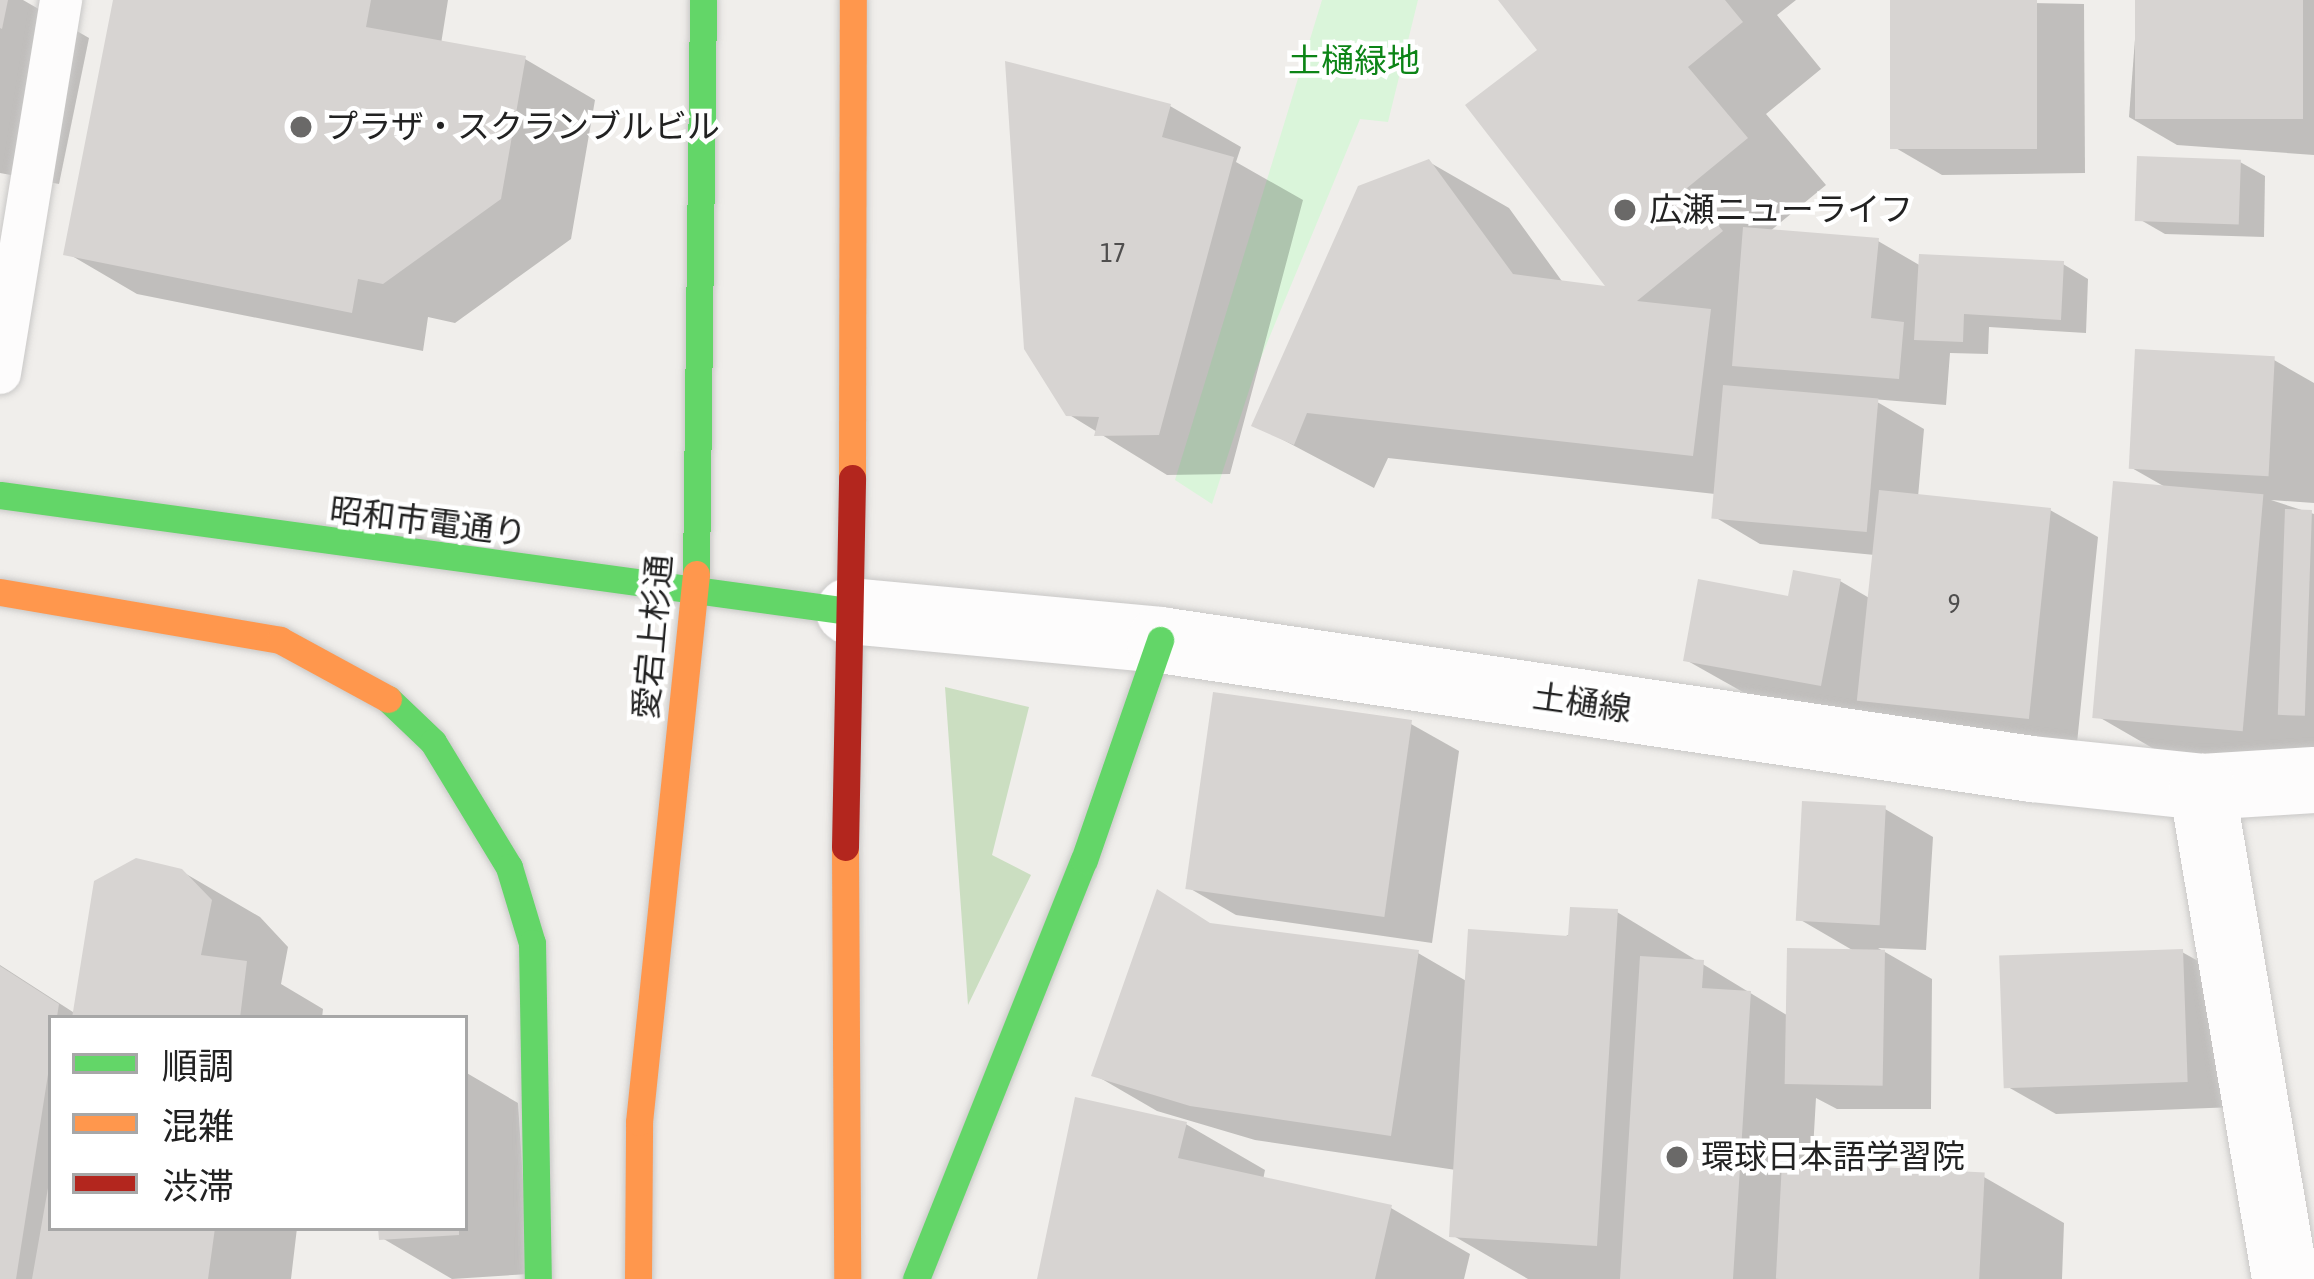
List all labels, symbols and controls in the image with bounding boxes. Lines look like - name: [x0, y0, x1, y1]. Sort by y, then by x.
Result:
- park label: 土樋緑地: [1288, 41, 1420, 81]
- place label: プラザ・スクランブルビル: [325, 107, 721, 147]
- marker: プラザ・スクランブルビル: [288, 114, 314, 140]
- place label: 広瀬ニューライフ: [1649, 190, 1913, 230]
- marker: 広瀬ニューライフ: [1612, 197, 1638, 223]
- house number: 17: [1100, 237, 1126, 269]
- street label: 昭和市電通り: [327, 490, 529, 554]
- street label: 愛宕上杉通: [626, 553, 680, 721]
- house number: 9: [1948, 588, 1960, 620]
- street label: 土樋線: [1530, 677, 1634, 729]
- legend: [48, 1015, 468, 1231]
- text: 順調: [162, 1045, 234, 1087]
- text: 混雑: [162, 1105, 234, 1147]
- place label: 環球日本語学習院: [1701, 1137, 1965, 1177]
- marker: 環球日本語学習院: [1664, 1144, 1690, 1170]
- text: 渋滞: [162, 1165, 234, 1207]

